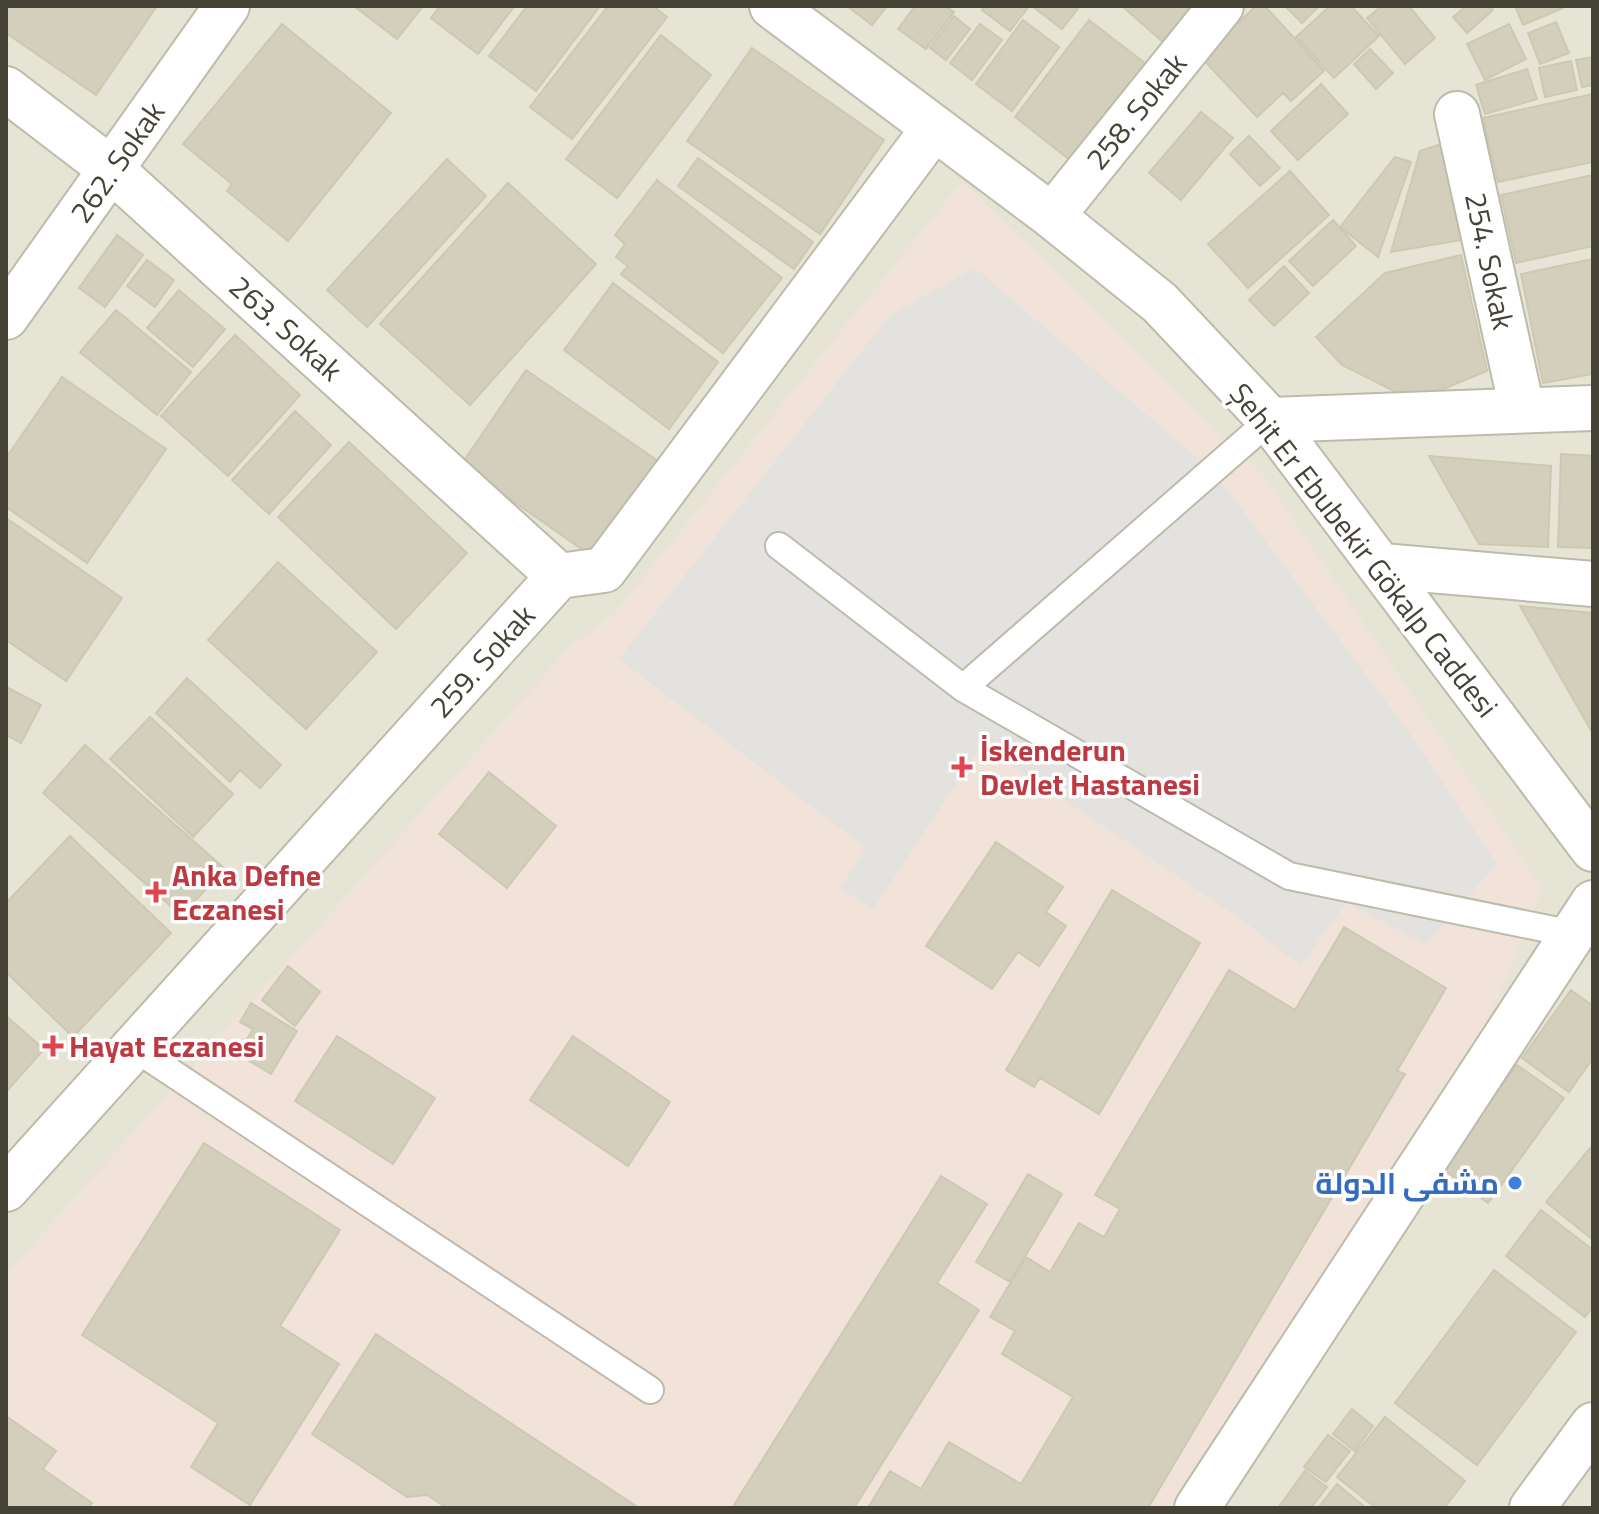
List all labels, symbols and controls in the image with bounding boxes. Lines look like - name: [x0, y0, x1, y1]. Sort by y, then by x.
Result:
- street label: 258. Sokak: [1074, 42, 1198, 180]
- street label: 262. Sokak: [58, 92, 176, 232]
- street label: 254. Sokak: [1453, 188, 1527, 334]
- street label: 263. Sokak: [219, 264, 353, 392]
- street label: Şehit Er Ebubekir Gökalp Caddesi: [1219, 373, 1509, 727]
- street label: 259. Sokak: [418, 594, 546, 728]
- place label: İskenderun Devlet Hastanesi: [980, 727, 1200, 807]
- marker: İskenderun Devlet Hastanesi: [951, 756, 973, 778]
- place label: Anka Defne Eczanesi: [172, 852, 321, 932]
- marker: Anka Defne Eczanesi: [147, 883, 165, 901]
- place label: Hayat Eczanesi: [69, 1023, 265, 1069]
- marker: Hayat Eczanesi: [44, 1037, 62, 1055]
- place label: مشفى الدولة: [1315, 1160, 1499, 1206]
- marker: مشفى الدولة: [1506, 1174, 1524, 1192]

